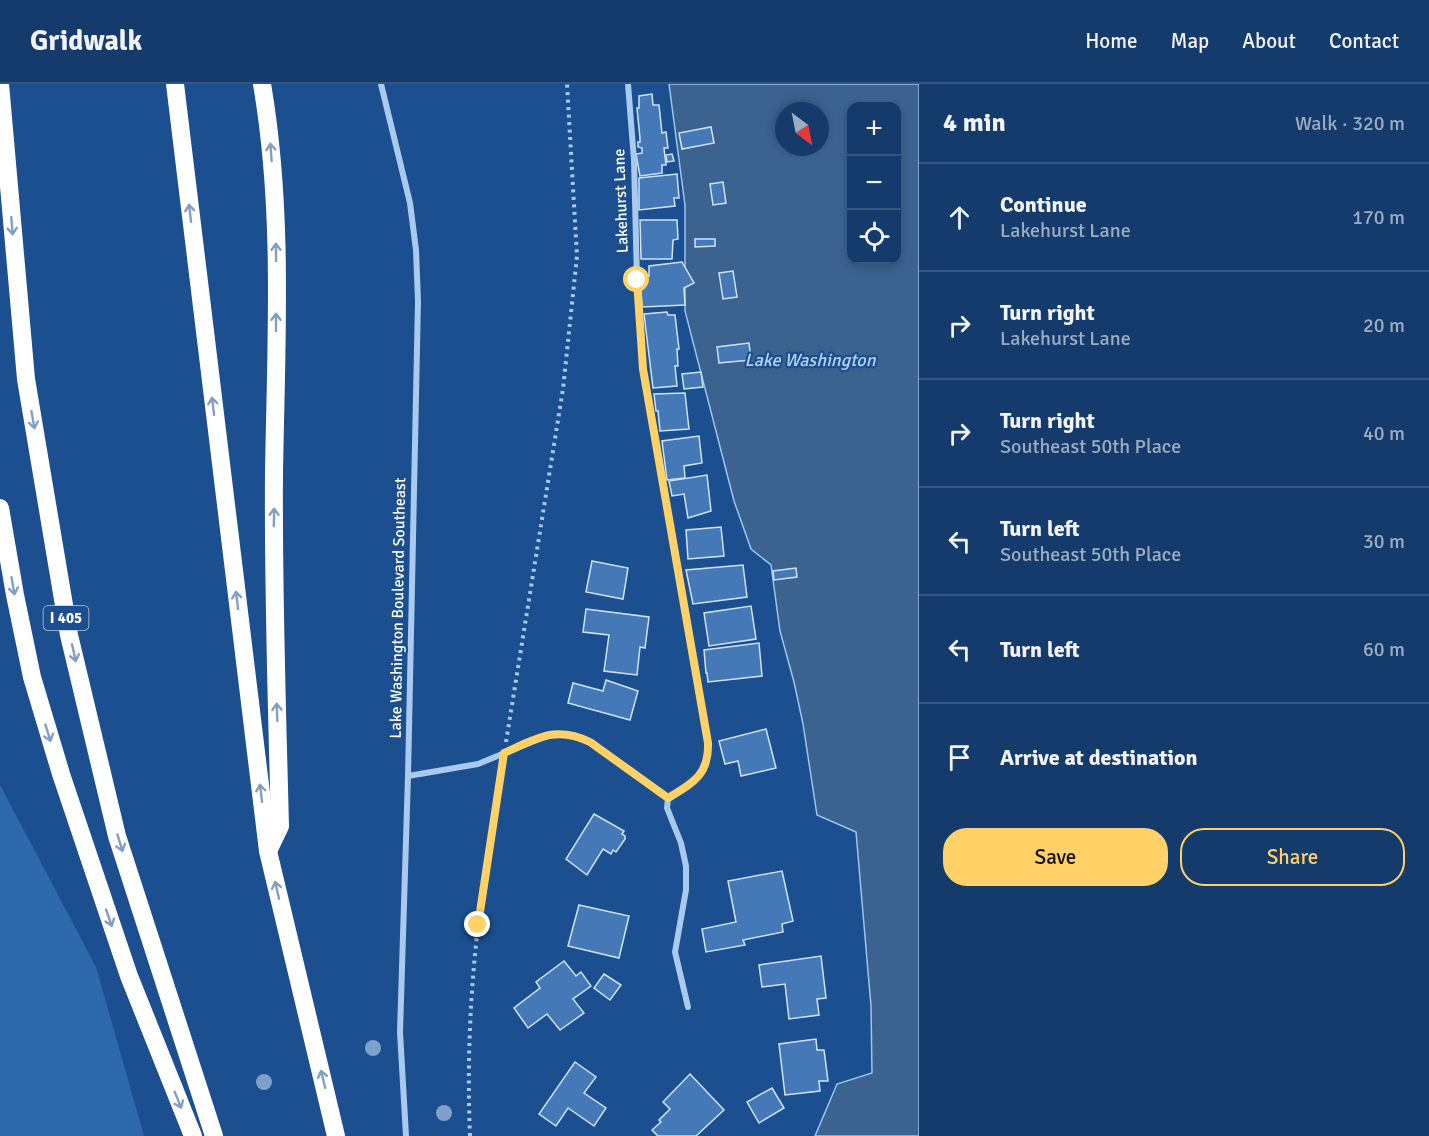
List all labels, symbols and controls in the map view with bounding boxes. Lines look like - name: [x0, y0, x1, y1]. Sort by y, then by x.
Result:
- text: Gridwalk: [30, 24, 142, 58]
- text: Home: [1085, 28, 1138, 54]
- text: Map: [1171, 28, 1209, 54]
- text: About: [1242, 28, 1296, 54]
- text: Contact: [1329, 28, 1399, 54]
- north arrow: [775, 102, 829, 156]
- map controls: [847, 102, 901, 264]
- button: +: [847, 102, 901, 156]
- text: 4 min: [943, 107, 1006, 139]
- text: Walk · 320 m: [1295, 111, 1405, 136]
- one-way arrow: [265, 142, 276, 162]
- street label: Lakehurst Lane: [609, 148, 633, 254]
- button: −: [847, 156, 901, 210]
- text: Continue: [1000, 191, 1087, 218]
- icon: ahead: [943, 201, 976, 234]
- one-way arrow: [184, 203, 195, 223]
- text: 170 m: [1352, 205, 1405, 230]
- button: locate: [847, 210, 901, 264]
- one-way arrow: [7, 216, 18, 235]
- text: Lakehurst Lane: [1000, 218, 1131, 243]
- one-way arrow: [270, 243, 282, 263]
- route start: [623, 266, 649, 292]
- text: Turn right: [1000, 299, 1095, 326]
- icon: right: [943, 309, 976, 342]
- one-way arrow: [270, 312, 282, 332]
- text: 20 m: [1363, 313, 1405, 338]
- text: Lakehurst Lane: [1000, 326, 1131, 351]
- water label: Lake Washington: [745, 349, 877, 371]
- one-way arrow: [208, 397, 219, 417]
- text: Turn right: [1000, 407, 1095, 434]
- one-way arrow: [27, 409, 38, 429]
- icon: right: [943, 417, 976, 450]
- text: 40 m: [1363, 421, 1405, 446]
- text: Southeast 50th Place: [1000, 434, 1181, 459]
- street label: Lake Washington Boulevard Southeast: [386, 477, 410, 739]
- one-way arrow: [268, 507, 280, 527]
- text: Turn left: [1000, 515, 1080, 542]
- icon: left: [943, 525, 976, 558]
- text: 30 m: [1363, 529, 1405, 554]
- text: Southeast 50th Place: [1000, 542, 1181, 567]
- one-way arrow: [8, 576, 19, 595]
- one-way arrow: [232, 590, 243, 610]
- road number: I 405: [44, 606, 88, 630]
- icon: left: [943, 633, 976, 666]
- text: Turn left: [1000, 636, 1080, 663]
- text: 60 m: [1363, 637, 1405, 662]
- one-way arrow: [68, 643, 80, 662]
- one-way arrow: [271, 702, 282, 722]
- one-way arrow: [43, 723, 54, 742]
- icon: arrive: [943, 741, 976, 774]
- text: Arrive at destination: [1000, 744, 1197, 771]
- one-way arrow: [255, 784, 266, 804]
- button: Save: [943, 828, 1168, 886]
- button: Share: [1180, 828, 1405, 886]
- one-way arrow: [115, 833, 126, 852]
- one-way arrow: [271, 880, 283, 899]
- one-way arrow: [105, 908, 116, 927]
- route end: [464, 911, 490, 937]
- one-way arrow: [316, 1070, 328, 1089]
- one-way arrow: [173, 1090, 184, 1109]

